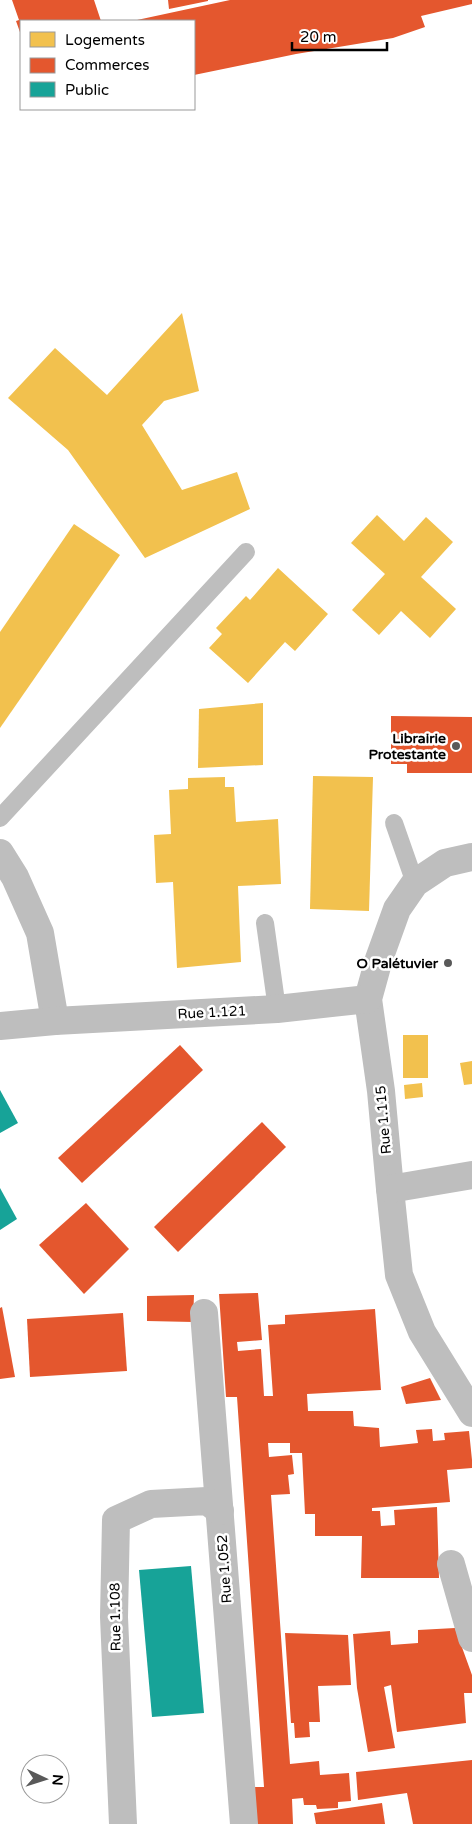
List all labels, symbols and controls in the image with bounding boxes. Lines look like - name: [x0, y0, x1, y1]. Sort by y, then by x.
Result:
- legend: [20, 20, 195, 110]
- scale bar: [292, 20, 387, 52]
- text: 20 m: [300, 28, 337, 46]
- text: Logements: [65, 31, 145, 49]
- text: Commerces: [65, 56, 149, 74]
- text: Public: [65, 81, 109, 99]
- place label: Librairie Protestante: [369, 730, 446, 763]
- marker: Librairie Protestante: [450, 740, 462, 752]
- place label: O Palétuvier: [357, 955, 439, 972]
- marker: O Palétuvier: [442, 957, 454, 969]
- street label: Rue 1.121: [177, 1002, 247, 1023]
- street label: Rue 1.115: [372, 1085, 395, 1155]
- street label: Rue 1.052: [214, 1534, 235, 1604]
- street label: Rue 1.108: [106, 1582, 125, 1652]
- north arrow: [20, 1754, 70, 1804]
- text: N: [49, 1774, 66, 1786]

